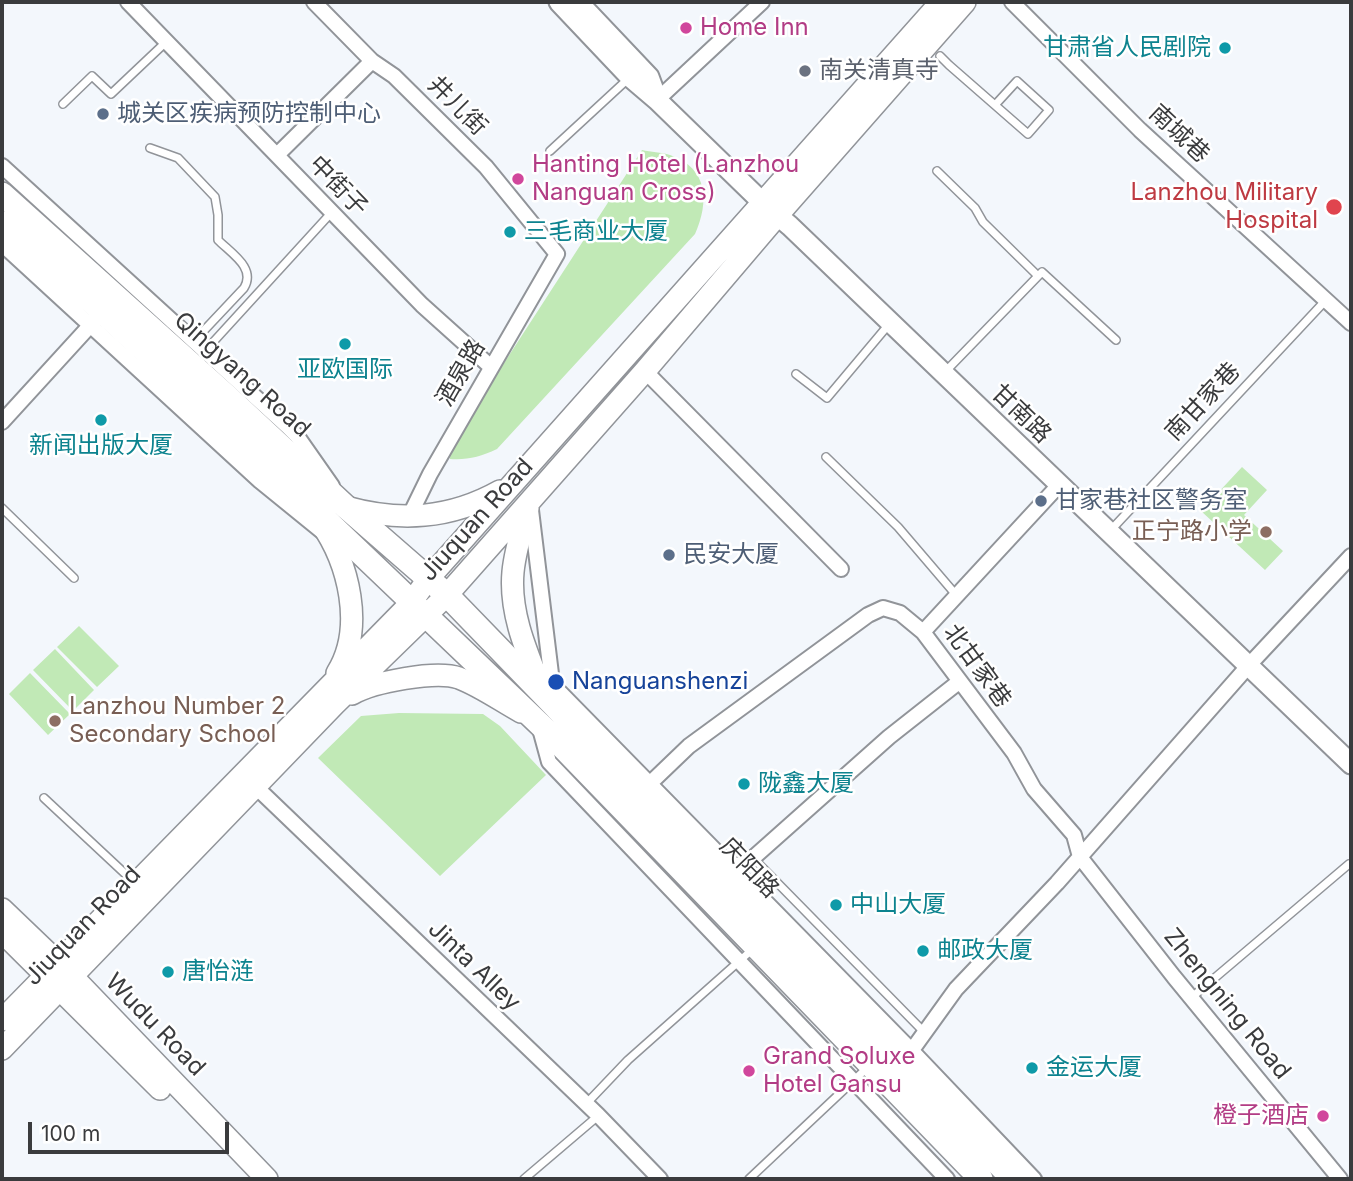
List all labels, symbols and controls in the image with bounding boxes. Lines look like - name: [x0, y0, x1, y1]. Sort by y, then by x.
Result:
- place label: Home Inn: [700, 14, 809, 42]
- marker: Home Inn: [678, 20, 694, 36]
- place label: 甘肃省人民剧院: [1043, 34, 1211, 62]
- marker: 甘肃省人民剧院: [1217, 40, 1233, 56]
- place label: 南关清真寺: [819, 57, 939, 85]
- marker: 南关清真寺: [797, 63, 813, 79]
- street label: 井儿街: [421, 70, 493, 142]
- street label: 南城巷: [1143, 99, 1215, 169]
- place label: 城关区疾病预防控制中心: [117, 100, 381, 128]
- marker: 城关区疾病预防控制中心: [95, 106, 111, 122]
- street label: 中街子: [303, 150, 373, 222]
- place label: Hanting Hotel (Lanzhou Nanguan Cross): [532, 151, 799, 207]
- marker: Hanting Hotel (Lanzhou Nanguan Cross): [510, 171, 526, 187]
- place label: Lanzhou Military Hospital: [1131, 179, 1318, 235]
- marker: Lanzhou Military Hospital: [1324, 197, 1344, 217]
- place label: 三毛商业大厦: [524, 218, 668, 246]
- marker: 三毛商业大厦: [502, 224, 518, 240]
- street label: Qingyang Road: [168, 306, 316, 444]
- street label: 酒泉路: [431, 335, 491, 411]
- marker: 亚欧国际: [337, 336, 353, 352]
- place label: 亚欧国际: [297, 356, 393, 384]
- street label: 南甘家巷: [1160, 357, 1246, 447]
- street label: 甘南路: [985, 379, 1057, 449]
- marker: 新闻出版大厦: [93, 412, 109, 428]
- place label: 新闻出版大厦: [29, 432, 173, 460]
- street label: Jiuquan Road: [414, 453, 540, 587]
- place label: 甘家巷社区警务室: [1055, 487, 1247, 515]
- marker: 甘家巷社区警务室: [1033, 493, 1049, 509]
- place label: 正宁路小学: [1132, 518, 1252, 546]
- marker: 正宁路小学: [1258, 524, 1274, 540]
- place label: 民安大厦: [683, 541, 779, 569]
- marker: 民安大厦: [661, 547, 677, 563]
- street label: 北甘家巷: [937, 619, 1017, 713]
- place label: Nanguanshenzi: [572, 668, 748, 696]
- marker: Nanguanshenzi: [546, 672, 566, 692]
- place label: Lanzhou Number 2 Secondary School: [69, 693, 285, 749]
- marker: Lanzhou Number 2 Secondary School: [47, 713, 63, 729]
- place label: 陇鑫大厦: [758, 770, 854, 798]
- marker: 陇鑫大厦: [736, 776, 752, 792]
- street label: 庆阳路: [714, 832, 784, 904]
- street label: Jiuquan Road: [19, 860, 147, 992]
- place label: 中山大厦: [850, 891, 946, 919]
- marker: 中山大厦: [828, 897, 844, 913]
- street label: Jinta Alley: [422, 915, 526, 1017]
- street label: Zhengning Road: [1157, 923, 1297, 1085]
- place label: 邮政大厦: [937, 937, 1033, 965]
- marker: 邮政大厦: [915, 943, 931, 959]
- place label: 唐怡涟: [182, 958, 254, 986]
- marker: 唐怡涟: [160, 964, 176, 980]
- street label: Wudu Road: [99, 968, 211, 1082]
- place label: Grand Soluxe Hotel Gansu: [763, 1043, 915, 1099]
- place label: 金运大厦: [1046, 1054, 1142, 1082]
- marker: 金运大厦: [1024, 1060, 1040, 1076]
- marker: Grand Soluxe Hotel Gansu: [741, 1063, 757, 1079]
- place label: 橙子酒店: [1213, 1102, 1309, 1130]
- scale bar: [32, 1108, 233, 1152]
- marker: 橙子酒店: [1315, 1108, 1331, 1124]
- text: 100 m: [41, 1121, 100, 1146]

